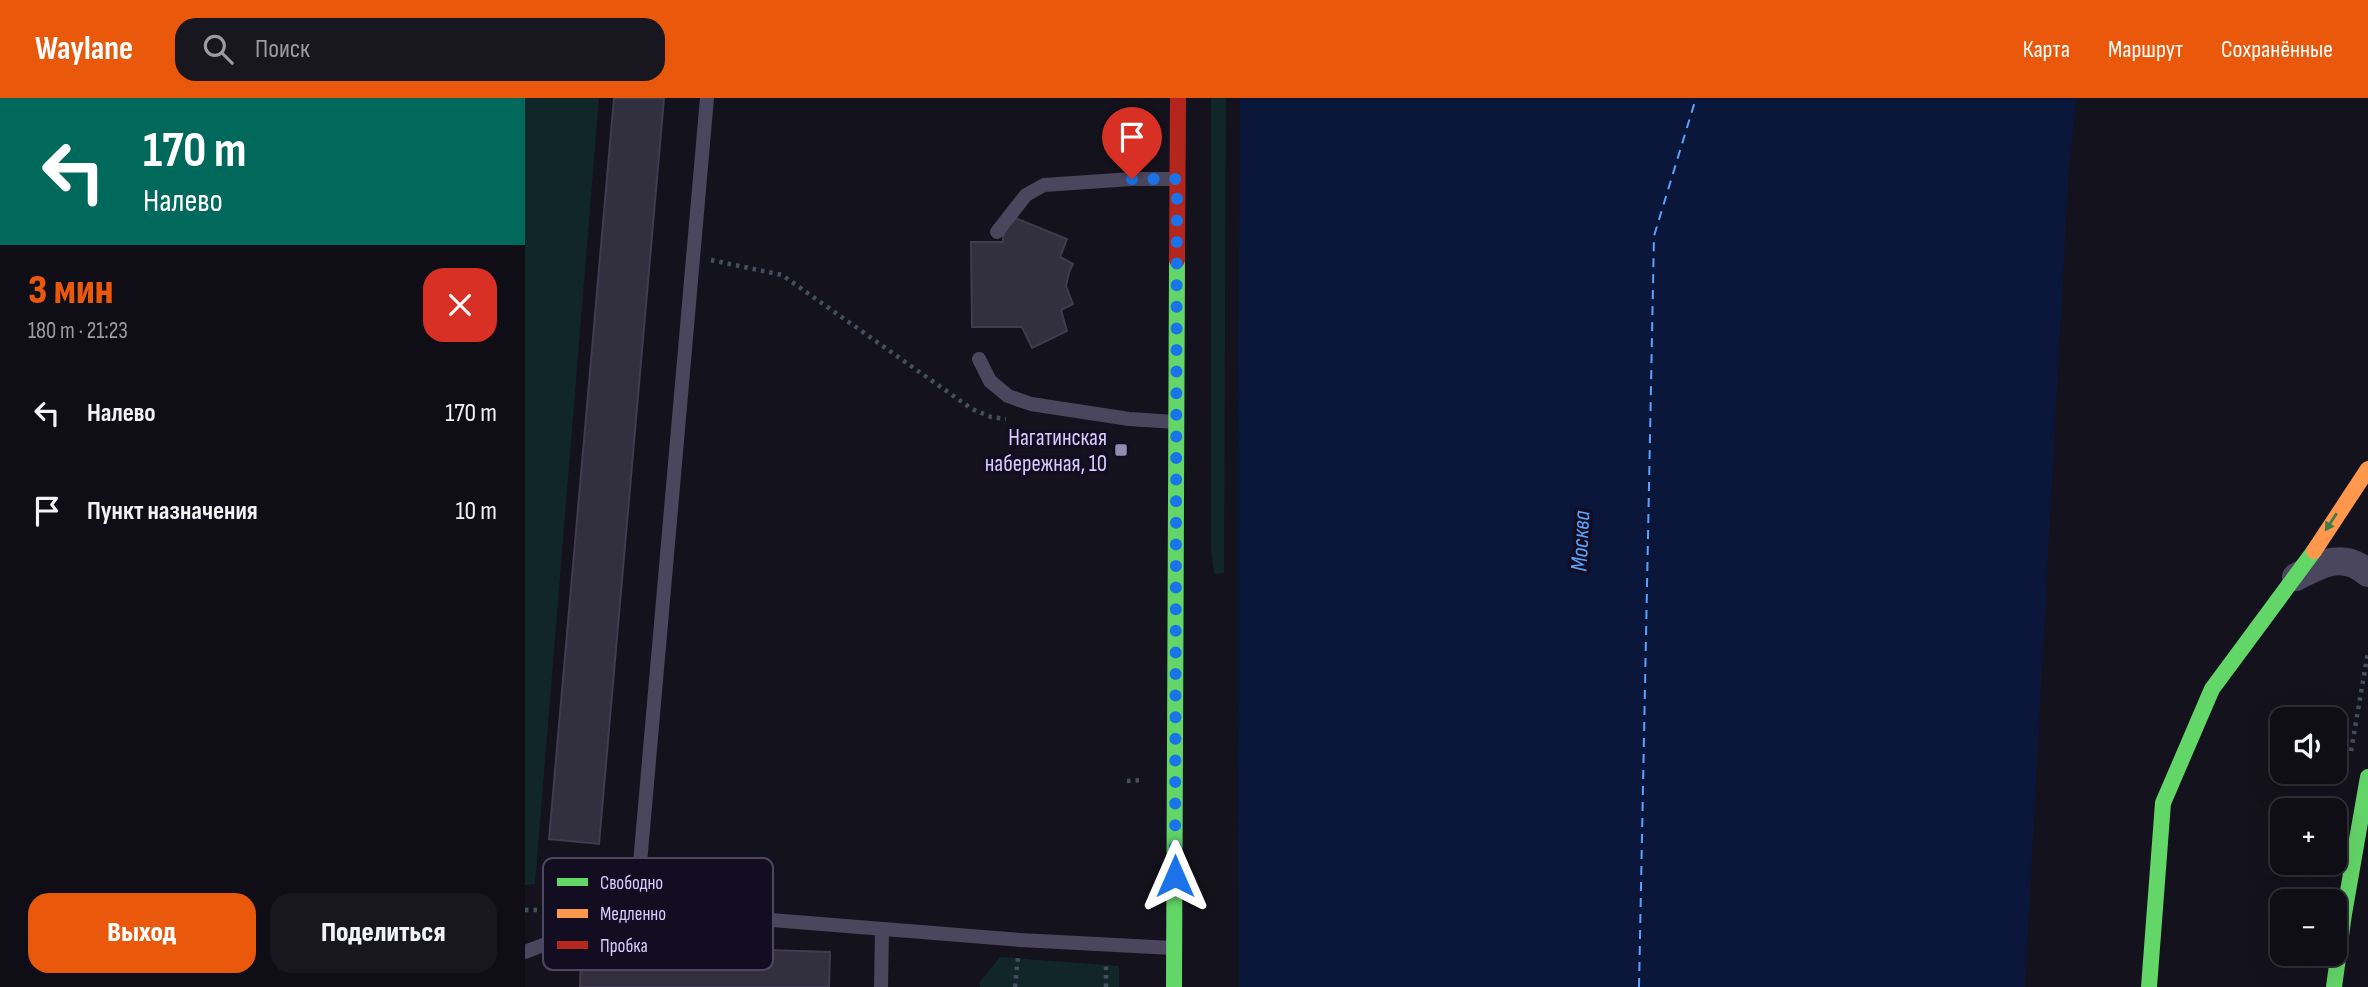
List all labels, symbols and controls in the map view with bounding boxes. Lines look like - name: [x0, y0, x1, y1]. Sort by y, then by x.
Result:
- search box: [175, 18, 665, 81]
- text: Waylane: [35, 29, 133, 69]
- icon: search: [199, 30, 237, 68]
- text: Поиск: [255, 34, 310, 65]
- text: Карта: [2023, 35, 2070, 64]
- text: Маршрут: [2108, 35, 2183, 64]
- text: Сохранённые: [2221, 35, 2333, 64]
- pin: [1102, 107, 1162, 179]
- icon: arrive: [1113, 118, 1151, 156]
- text: 170 m: [143, 122, 247, 181]
- icon: left: [28, 126, 119, 217]
- text: Налево: [143, 182, 223, 221]
- text: 3 мин: [28, 265, 113, 316]
- button: close: [423, 268, 497, 342]
- text: 180 m · 21:23: [28, 317, 128, 345]
- icon: left: [28, 394, 66, 432]
- text: Налево: [87, 398, 156, 429]
- text: 170 m: [445, 398, 497, 429]
- place label: Нагатинская набережная, 10: [985, 424, 1107, 478]
- marker: Нагатинская набережная, 10: [1113, 442, 1129, 458]
- icon: arrive: [28, 492, 66, 530]
- text: Пункт назначения: [87, 496, 258, 527]
- text: 10 m: [455, 496, 497, 527]
- water label: Москва: [1564, 510, 1597, 572]
- one-way arrow: [2325, 513, 2338, 532]
- map controls: [2270, 707, 2347, 966]
- button: sound: [2270, 707, 2347, 784]
- button: +: [2270, 798, 2347, 875]
- position arrow: [1138, 839, 1212, 913]
- legend: [543, 858, 773, 970]
- text: Свободно: [600, 872, 663, 895]
- button: −: [2270, 889, 2347, 966]
- button: Выход: [28, 893, 256, 973]
- button: Поделиться: [270, 893, 497, 973]
- text: Медленно: [600, 903, 666, 926]
- text: Пробка: [600, 935, 648, 958]

